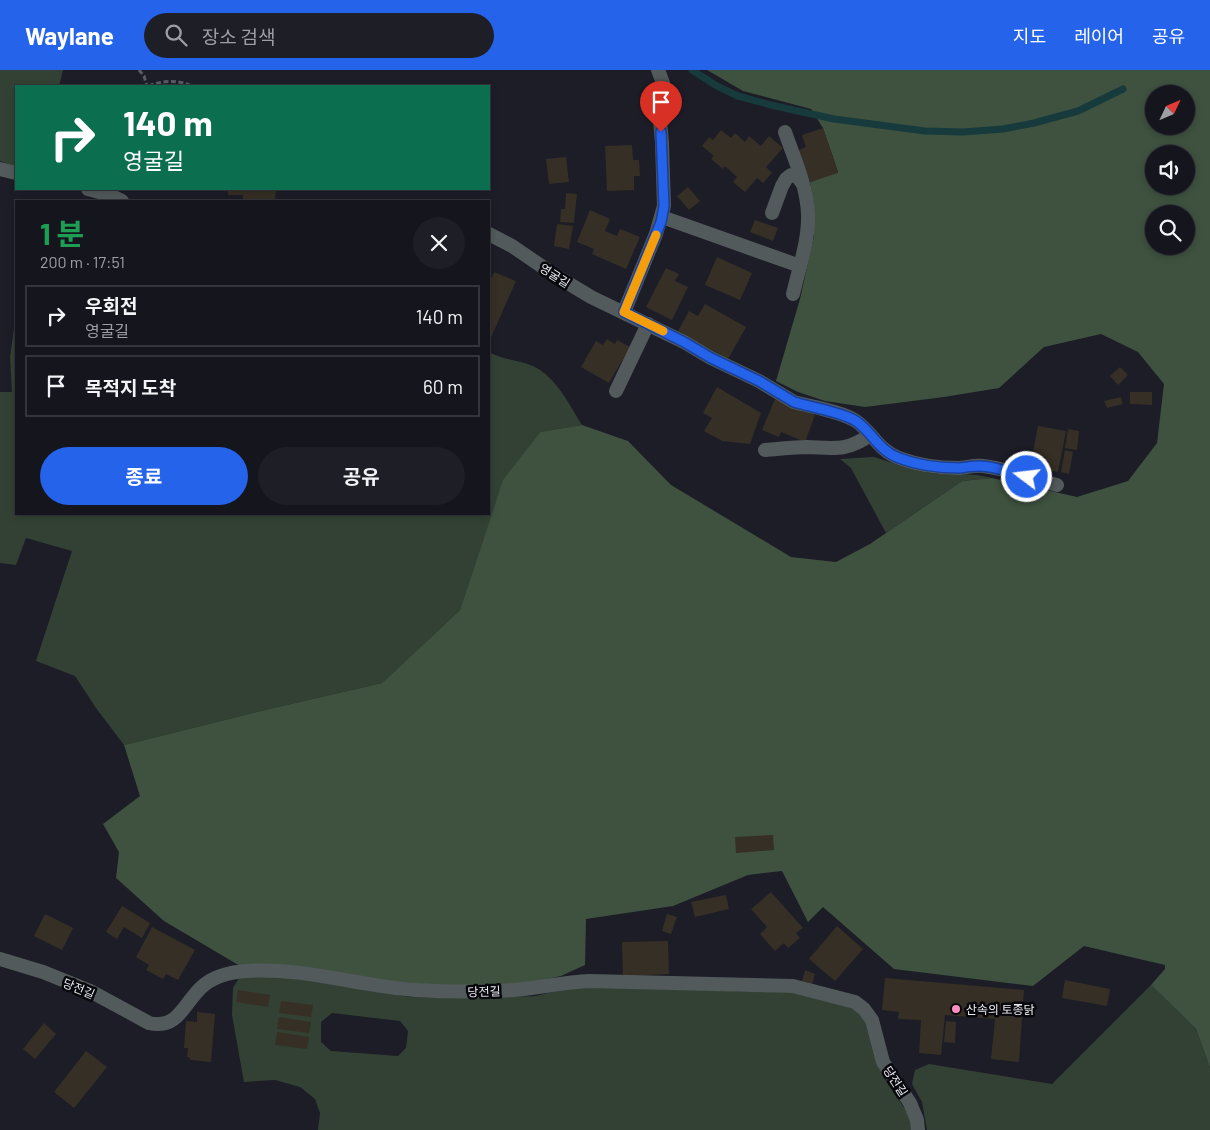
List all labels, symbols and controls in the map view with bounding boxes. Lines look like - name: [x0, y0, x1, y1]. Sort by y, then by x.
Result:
- search box: [144, 13, 494, 58]
- text: Waylane: [25, 21, 114, 50]
- icon: search: [162, 21, 190, 49]
- text: 장소 검색: [202, 25, 276, 48]
- text: 지도: [1013, 25, 1046, 47]
- text: 레이어: [1074, 25, 1124, 47]
- text: 공유: [1152, 25, 1185, 47]
- pin: [640, 81, 682, 132]
- north arrow: [1145, 85, 1195, 135]
- map controls: [1145, 85, 1195, 255]
- icon: arrive: [647, 88, 675, 116]
- text: 140 m: [123, 101, 213, 143]
- icon: right: [40, 105, 105, 170]
- button: sound: [1145, 145, 1195, 195]
- text: 영굴길: [123, 147, 184, 173]
- button: search: [1145, 205, 1195, 255]
- text: 1 분: [40, 215, 84, 251]
- button: close: [413, 217, 465, 269]
- text: 200 m · 17:51: [40, 252, 125, 271]
- street label: 영굴길: [537, 260, 573, 290]
- text: 우회전: [85, 294, 137, 317]
- icon: right: [42, 302, 70, 330]
- text: 140 m: [416, 305, 463, 328]
- text: 영굴길: [85, 321, 129, 340]
- icon: arrive: [42, 372, 70, 400]
- text: 60 m: [423, 375, 463, 398]
- text: 목적지 도착: [85, 376, 176, 399]
- button: 종료: [40, 447, 248, 505]
- button: 공유: [258, 447, 465, 505]
- position arrow: [1000, 450, 1052, 502]
- street label: 당전길: [61, 975, 97, 1001]
- street label: 당전길: [467, 983, 501, 999]
- place label: 산속의 토종닭: [966, 1002, 1035, 1016]
- marker: 산속의 토종닭: [950, 1003, 962, 1015]
- street label: 당전길: [881, 1063, 911, 1099]

